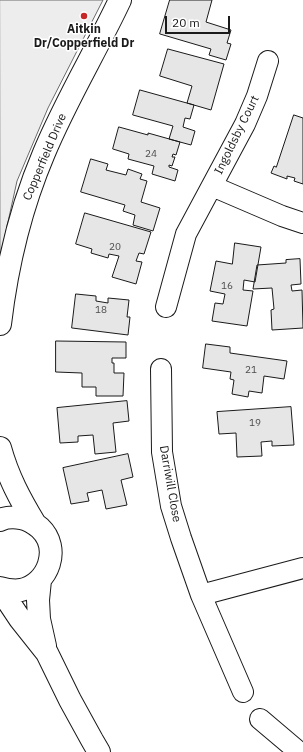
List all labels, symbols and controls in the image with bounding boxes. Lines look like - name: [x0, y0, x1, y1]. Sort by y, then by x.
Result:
- scale bar: [167, 8, 232, 34]
- marker: Aitkin Dr/Copperfield Dr: [79, 11, 89, 21]
- text: 20 m: [172, 15, 200, 30]
- place label: Aitkin Dr/Copperfield Dr: [34, 23, 134, 51]
- street label: Ingoldsby Court: [212, 93, 262, 177]
- street label: Copperfield Drive: [20, 111, 70, 203]
- house number: 24: [145, 148, 157, 160]
- house number: 20: [109, 241, 121, 253]
- house number: 16: [221, 280, 233, 292]
- house number: 18: [95, 304, 107, 316]
- house number: 21: [245, 364, 257, 376]
- house number: 19: [249, 417, 261, 429]
- street label: Darriwill Close: [156, 445, 184, 523]

